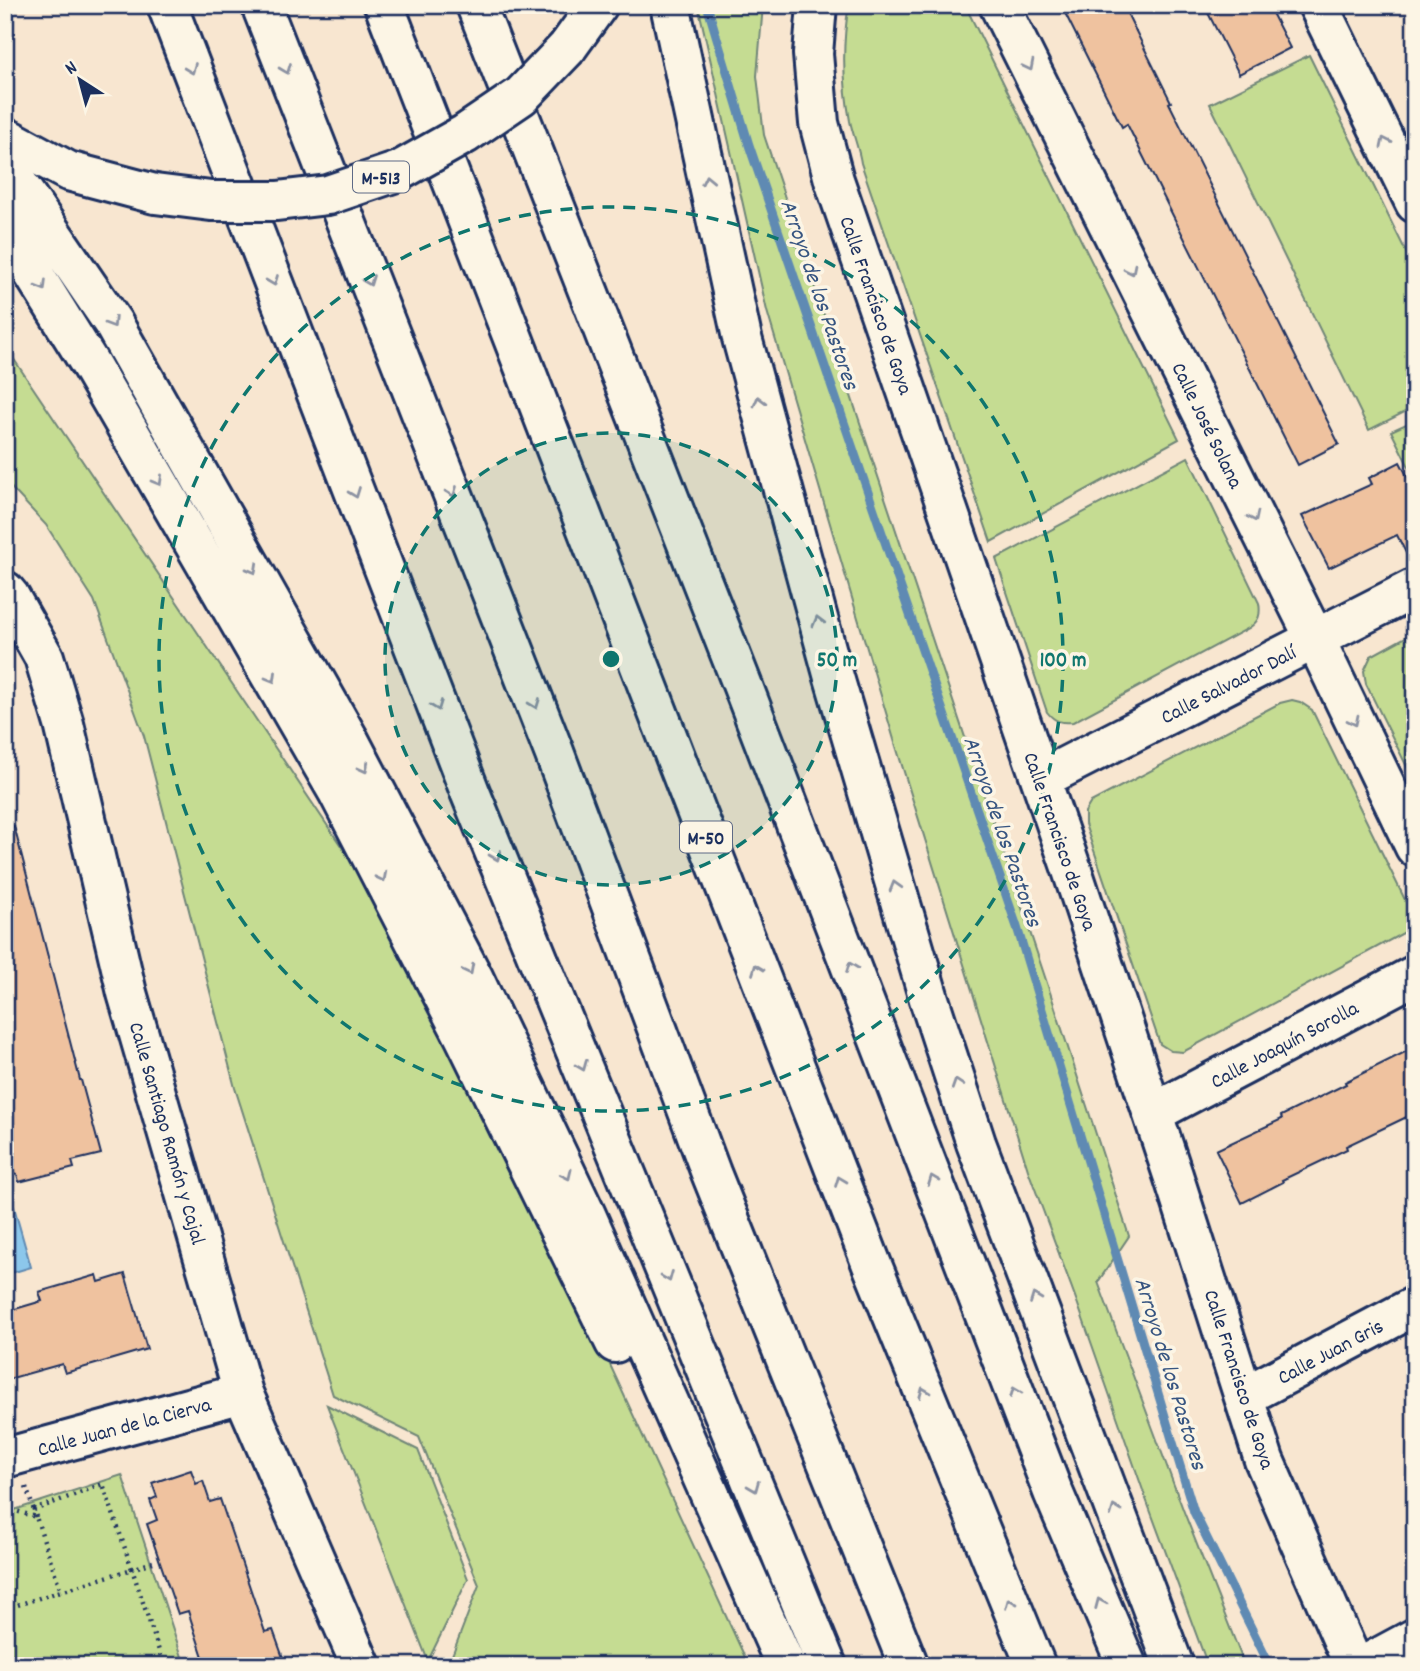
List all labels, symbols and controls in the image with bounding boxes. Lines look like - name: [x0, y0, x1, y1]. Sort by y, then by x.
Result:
- north arrow: [46, 46, 116, 116]
- text: N: [60, 55, 84, 83]
- one-way arrow: [1021, 59, 1035, 71]
- one-way arrow: [183, 62, 197, 74]
- one-way arrow: [277, 62, 291, 74]
- one-way arrow: [1379, 137, 1393, 149]
- road number: M-513: [353, 162, 409, 192]
- one-way arrow: [701, 174, 715, 186]
- water label: Arroyo de los Pastores: [770, 195, 866, 396]
- street label: Calle Francisco de Goya: [830, 213, 919, 400]
- one-way arrow: [1122, 263, 1136, 275]
- one-way arrow: [360, 274, 374, 286]
- one-way arrow: [265, 275, 279, 287]
- one-way arrow: [33, 278, 46, 291]
- one-way arrow: [104, 315, 117, 328]
- street label: Calle José Solana: [1162, 358, 1249, 495]
- one-way arrow: [753, 395, 767, 407]
- one-way arrow: [150, 474, 163, 486]
- one-way arrow: [444, 486, 458, 498]
- one-way arrow: [347, 487, 361, 499]
- one-way arrow: [1245, 510, 1259, 522]
- one-way arrow: [245, 562, 258, 574]
- one-way arrow: [812, 615, 826, 627]
- street label: Calle Salvador Dalí: [1156, 639, 1304, 734]
- centre of rings: [599, 647, 623, 671]
- text: 50 m: [817, 647, 857, 677]
- text: 100 m: [1040, 647, 1086, 677]
- one-way arrow: [264, 670, 277, 683]
- one-way arrow: [527, 698, 541, 710]
- one-way arrow: [428, 699, 442, 711]
- one-way arrow: [1346, 714, 1360, 726]
- water label: Arroyo de los Pastores: [953, 732, 1049, 933]
- street label: Calle Francisco de Goya: [1014, 749, 1103, 936]
- one-way arrow: [355, 761, 369, 773]
- road number: M-50: [680, 822, 732, 852]
- one-way arrow: [488, 848, 502, 861]
- one-way arrow: [373, 870, 387, 882]
- one-way arrow: [889, 881, 904, 893]
- one-way arrow: [846, 962, 860, 974]
- one-way arrow: [460, 963, 474, 975]
- one-way arrow: [751, 963, 765, 975]
- street label: Calle Joaquín Sorolla: [1206, 994, 1366, 1098]
- street label: Calle Santiago Ramón y Cajal: [119, 1019, 211, 1249]
- one-way arrow: [574, 1059, 588, 1072]
- one-way arrow: [950, 1078, 965, 1090]
- one-way arrow: [559, 1168, 573, 1180]
- one-way arrow: [927, 1174, 941, 1186]
- one-way arrow: [834, 1175, 848, 1187]
- one-way arrow: [660, 1270, 674, 1282]
- water label: Arroyo de los Pastores: [1124, 1274, 1214, 1475]
- street label: Calle Francisco de Goya: [1194, 1286, 1281, 1475]
- one-way arrow: [1029, 1292, 1043, 1304]
- street label: Calle Juan Gris: [1273, 1313, 1390, 1394]
- one-way arrow: [918, 1387, 932, 1399]
- one-way arrow: [1009, 1387, 1023, 1399]
- street label: Calle Juan de la Cierva: [35, 1391, 216, 1467]
- one-way arrow: [746, 1480, 760, 1493]
- one-way arrow: [1110, 1505, 1124, 1517]
- one-way arrow: [1004, 1597, 1018, 1610]
- one-way arrow: [1094, 1598, 1108, 1610]

